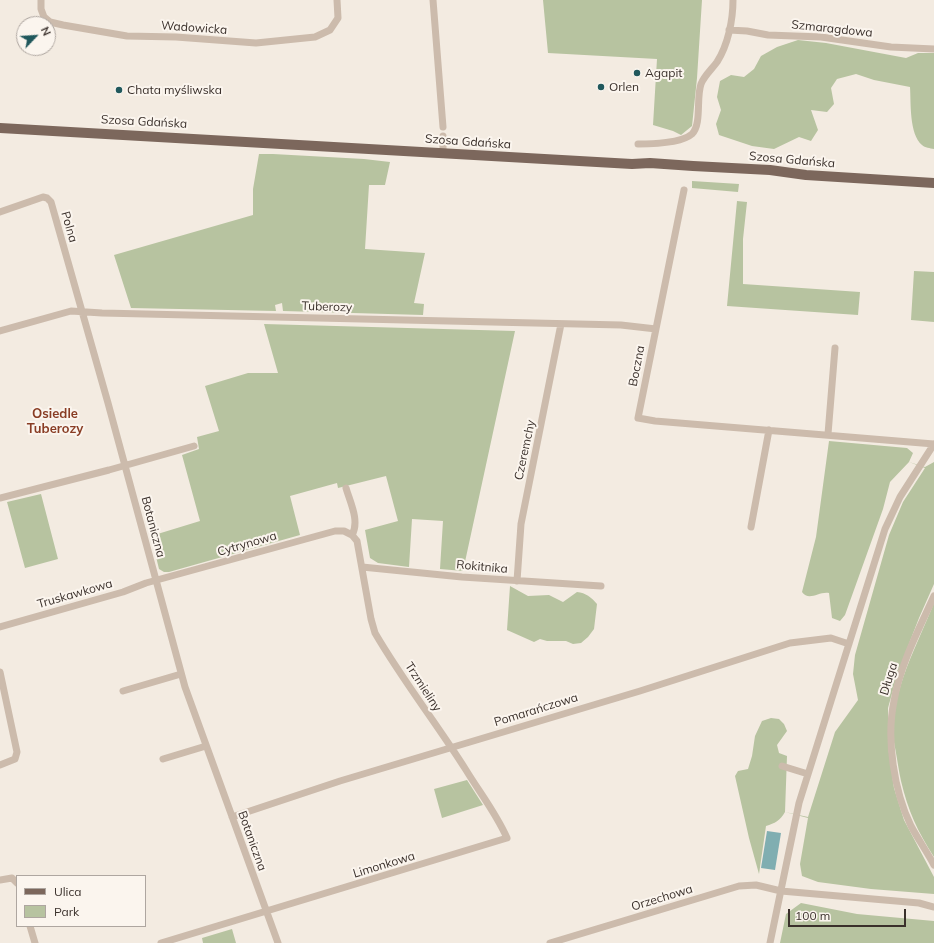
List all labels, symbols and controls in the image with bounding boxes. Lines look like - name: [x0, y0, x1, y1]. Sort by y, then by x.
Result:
- north arrow: [16, 16, 56, 56]
- street label: Szmaragdowa: [791, 18, 873, 40]
- street label: Wadowicka: [160, 19, 228, 37]
- text: N: [38, 25, 54, 38]
- place label: Agapit: [645, 66, 682, 80]
- marker: Agapit: [632, 68, 642, 78]
- place label: Orlen: [609, 80, 639, 94]
- marker: Orlen: [596, 82, 606, 92]
- place label: Chata myśliwska: [127, 83, 222, 97]
- marker: Chata myśliwska: [114, 85, 124, 95]
- street label: Szosa Gdańska: [101, 113, 187, 131]
- street label: Szosa Gdańska: [425, 132, 511, 152]
- street label: Szosa Gdańska: [748, 149, 836, 171]
- street label: Polna: [58, 210, 80, 244]
- street label: Tuberozy: [301, 299, 353, 315]
- street label: Boczna: [626, 344, 648, 388]
- district label: Osiedle Tuberozy: [27, 406, 83, 437]
- street label: Czeremchy: [512, 419, 538, 481]
- street label: Botaniczna: [138, 495, 168, 559]
- street label: Cytrynowa: [216, 529, 278, 559]
- street label: Rokitnika: [456, 558, 508, 576]
- street label: Truskawkowa: [36, 576, 114, 612]
- street label: Trzmieliny: [402, 660, 444, 714]
- street label: Długa: [877, 661, 901, 697]
- street label: Pomarańczowa: [492, 690, 580, 730]
- street label: Botaniczna: [235, 809, 269, 873]
- street label: Limonkowa: [351, 849, 417, 881]
- legend: [16, 875, 146, 927]
- street label: Orzechowa: [630, 882, 694, 914]
- text: Ulica: [54, 884, 82, 899]
- scale bar: [790, 901, 908, 927]
- text: Park: [54, 904, 79, 919]
- text: 100 m: [795, 908, 830, 923]

